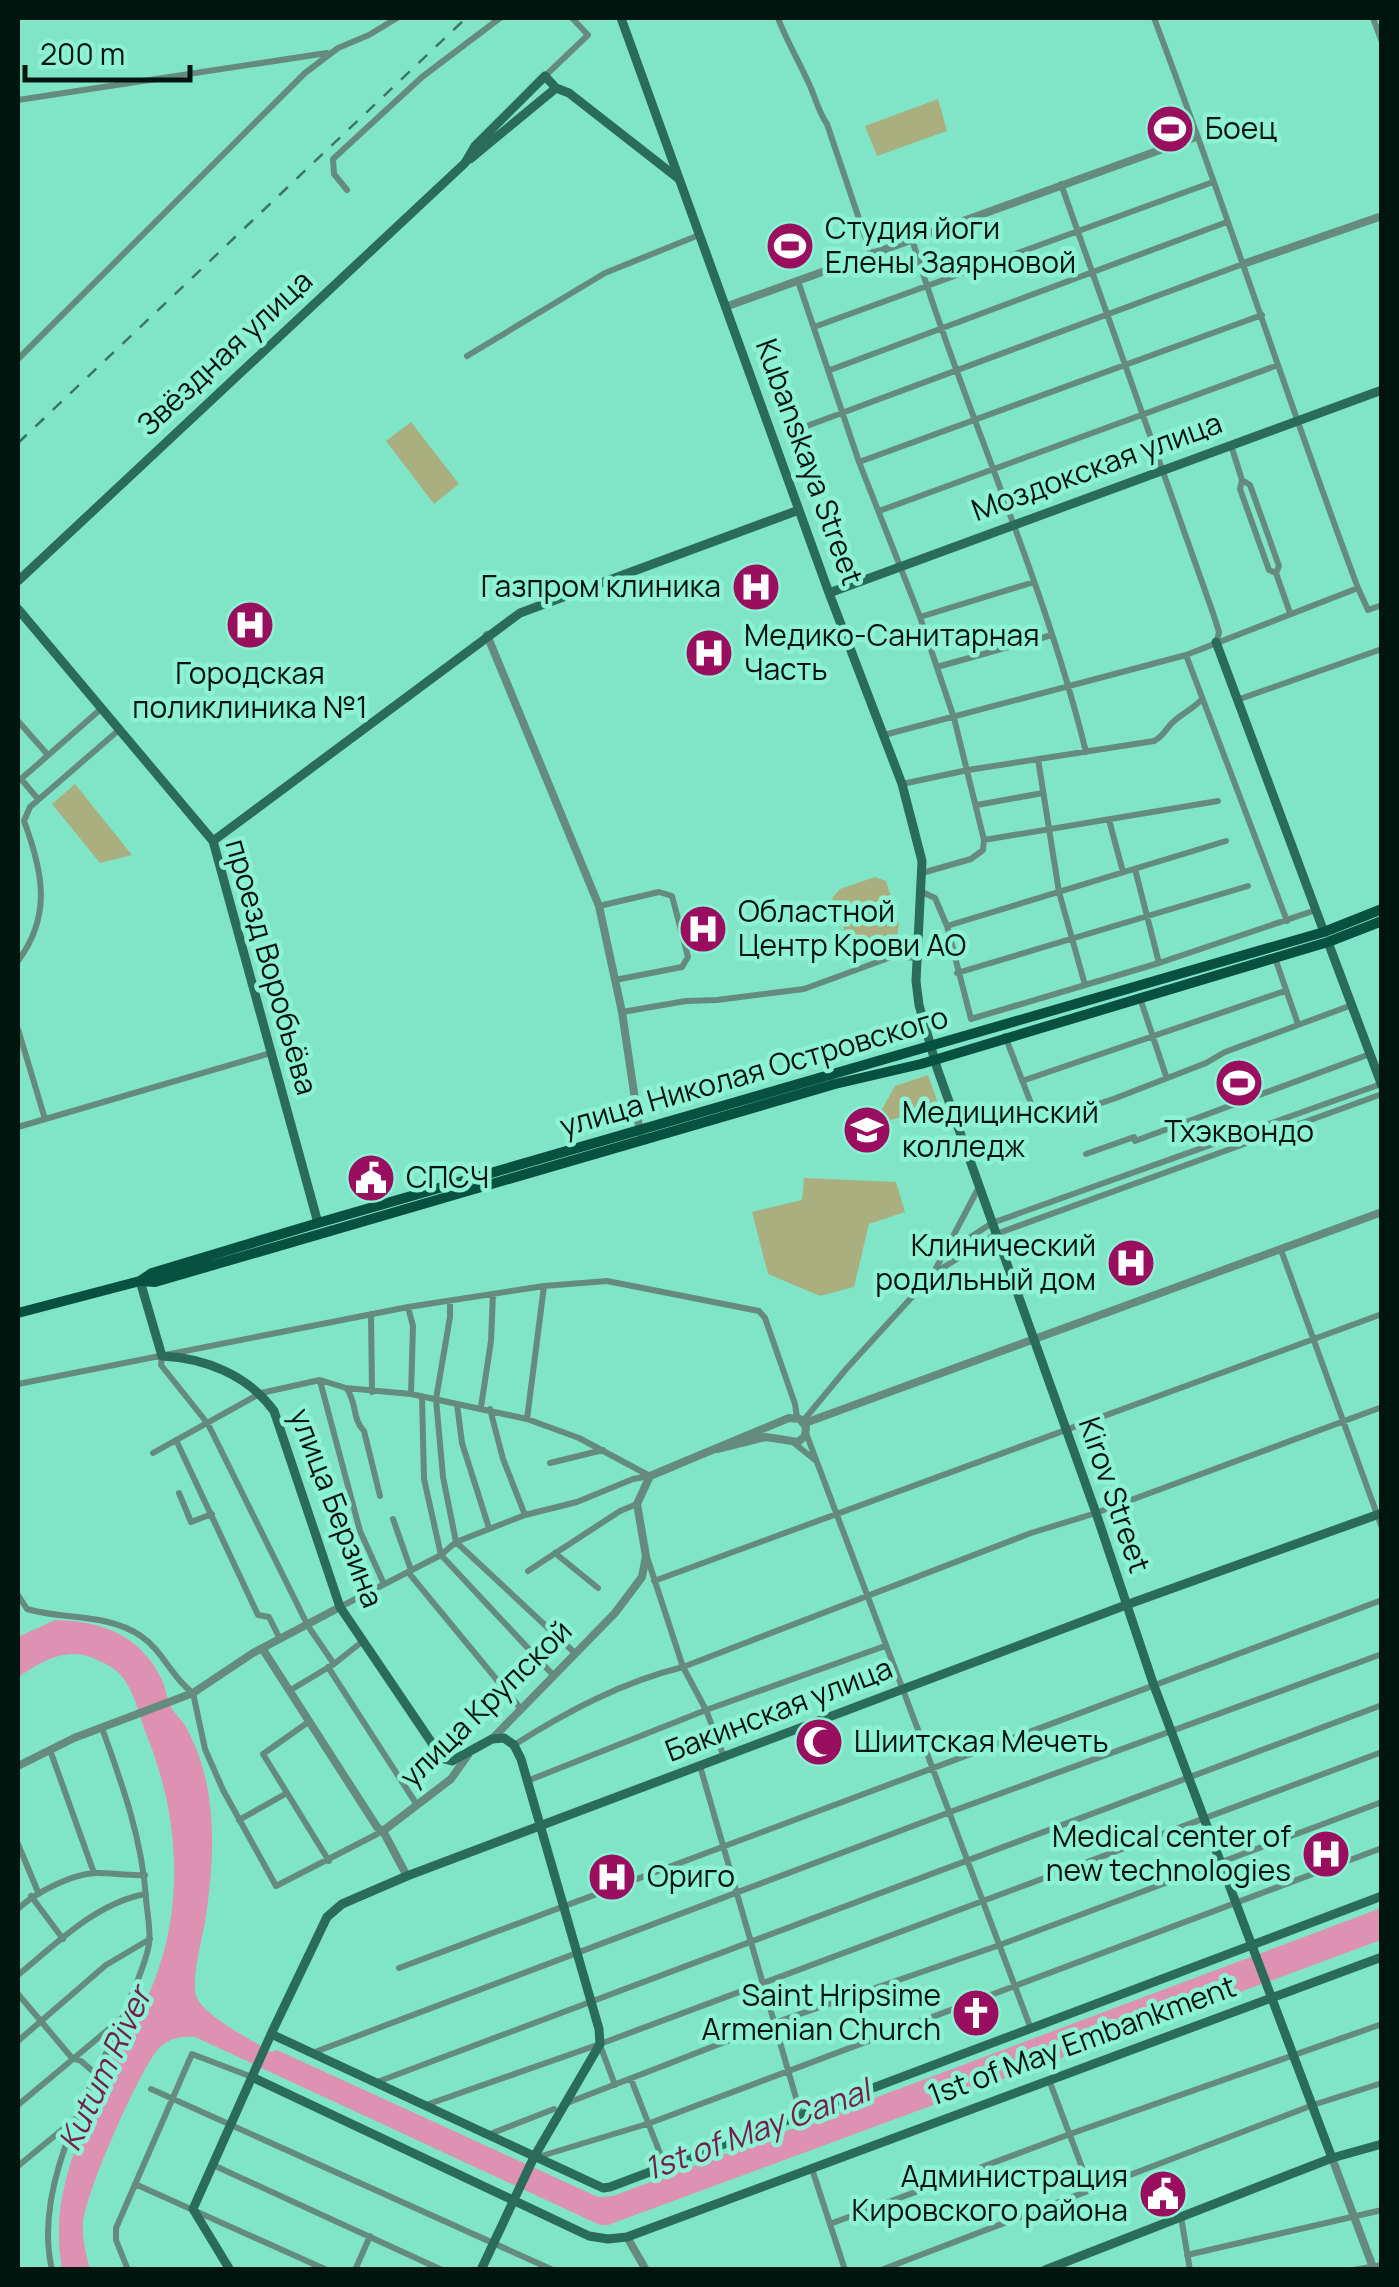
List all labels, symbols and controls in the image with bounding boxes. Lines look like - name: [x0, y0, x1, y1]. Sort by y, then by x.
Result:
- scale bar: [25, 20, 190, 82]
- text: 200 m: [40, 33, 125, 74]
- sports icon: Боец: [1144, 103, 1196, 155]
- place label: Боец: [1205, 107, 1277, 148]
- place label: Студия йоги Елены Заярновой: [825, 207, 1076, 282]
- sports icon: Студия йоги Елены Заярновой: [764, 220, 816, 272]
- street label: Звёздная улица: [127, 260, 321, 444]
- street label: Kubanskaya Street: [747, 333, 874, 590]
- street label: Моздокская улица: [966, 401, 1227, 530]
- hospital icon: Газпром клиника: [730, 561, 782, 613]
- place label: Газпром клиника: [481, 565, 721, 606]
- hospital icon: Городская поликлиника №1: [224, 599, 276, 651]
- place label: Медико-Санитарная Часть: [744, 614, 1040, 689]
- hospital icon: Медико-Санитарная Часть: [683, 627, 735, 679]
- place label: Городская поликлиника №1: [132, 652, 368, 727]
- street label: проезд Воробьёва: [216, 834, 329, 1099]
- place label: Областной Центр Крови АО: [738, 890, 966, 965]
- hospital icon: Областной Центр Крови АО: [677, 903, 729, 955]
- street label: улица Николая Островского: [555, 995, 953, 1146]
- sports icon: Тхэквондо: [1213, 1057, 1265, 1109]
- place label: Медицинский колледж: [902, 1091, 1099, 1166]
- school or university icon: Медицинский колледж: [841, 1104, 893, 1156]
- place label: Тхэквондо: [1164, 1110, 1314, 1151]
- public building icon: СПСЧ: [345, 1152, 397, 1204]
- place label: СПСЧ: [406, 1156, 489, 1197]
- place label: Клинический родильный дом: [875, 1224, 1096, 1299]
- hospital icon: Клинический родильный дом: [1105, 1237, 1157, 1289]
- street label: улица Берзина: [281, 1402, 394, 1613]
- street label: Kirov Street: [1070, 1411, 1161, 1578]
- street label: улица Крупской: [390, 1610, 580, 1796]
- street label: Бакинская улица: [659, 1646, 898, 1771]
- mosque icon: Шиитская Мечеть: [793, 1716, 845, 1768]
- place label: Шиитская Мечеть: [854, 1720, 1109, 1761]
- place label: Medical center of new technologies: [1046, 1815, 1291, 1890]
- hospital icon: Medical center of new technologies: [1300, 1828, 1352, 1880]
- hospital icon: Ориго: [586, 1851, 638, 1903]
- place label: Ориго: [647, 1855, 735, 1896]
- street label: 1st of May Embankment: [922, 1965, 1241, 2114]
- place label: Saint Hripsime Armenian Church: [701, 1974, 941, 2049]
- water label: Kutum River: [47, 1976, 163, 2158]
- church icon: Saint Hripsime Armenian Church: [950, 1987, 1002, 2039]
- water label: 1st of May Canal: [638, 2067, 879, 2190]
- place label: Администрация Кировского района: [852, 2155, 1128, 2230]
- public building icon: Администрация Кировского района: [1137, 2168, 1189, 2220]

